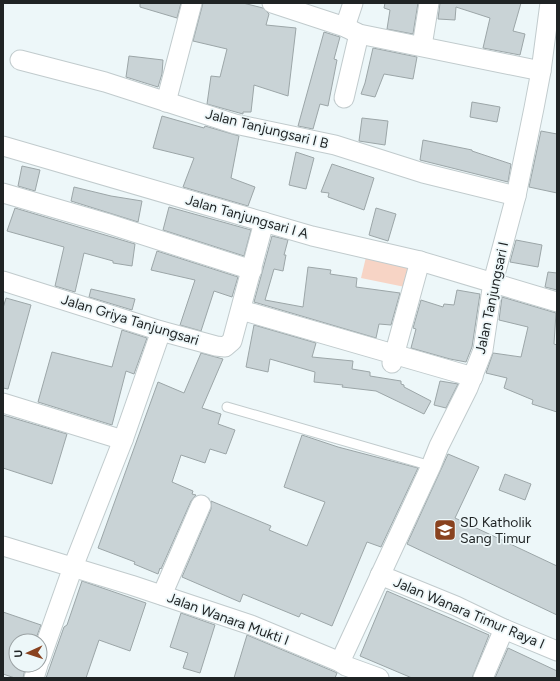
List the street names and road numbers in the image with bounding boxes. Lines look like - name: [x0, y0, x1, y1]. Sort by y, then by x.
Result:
- street label: Jalan Tanjungsari I B: [204, 105, 330, 153]
- street label: Jalan Tanjungsari I A: [184, 191, 311, 243]
- street label: Jalan Tanjungsari I: [472, 240, 512, 356]
- street label: Jalan Griya Tanjungsari: [59, 291, 201, 349]
- street label: Jalan Wanara Timur Raya I: [391, 573, 547, 653]
- street label: Jalan Wanara Mukti I: [165, 589, 291, 649]

